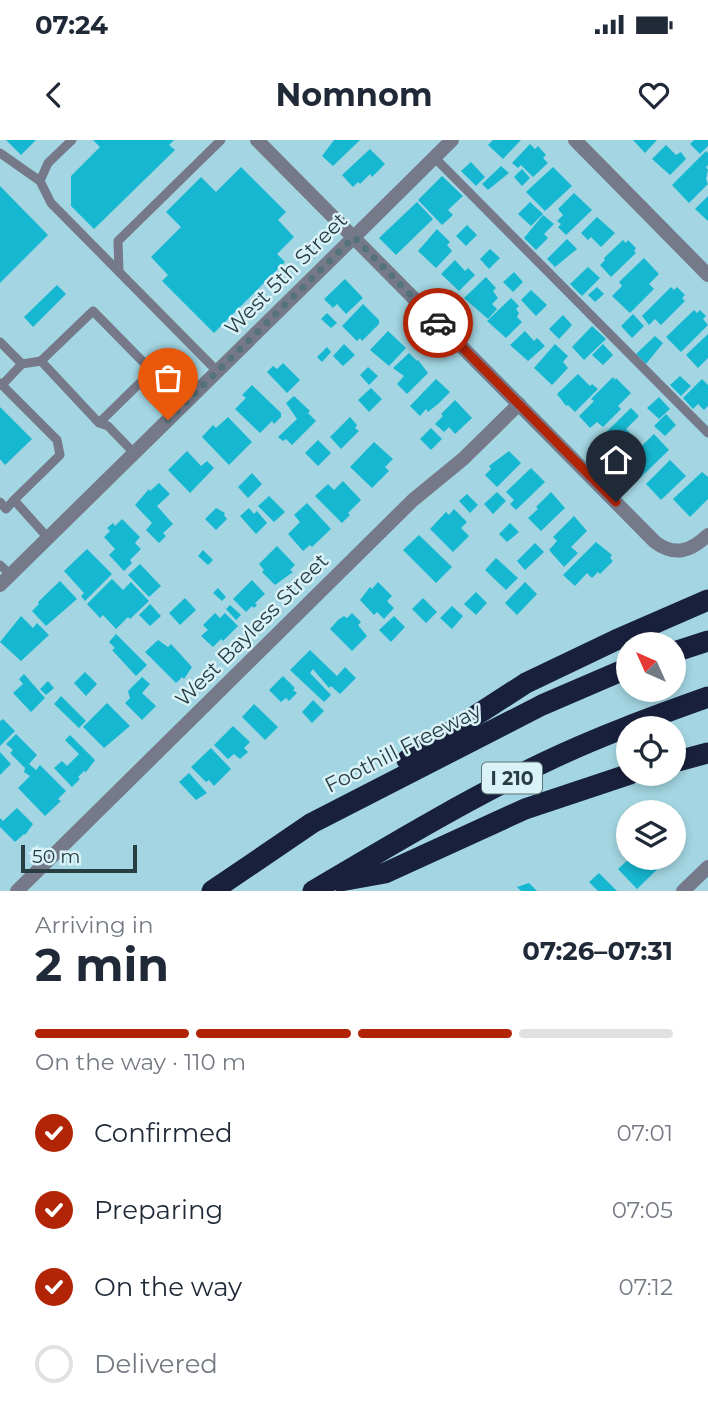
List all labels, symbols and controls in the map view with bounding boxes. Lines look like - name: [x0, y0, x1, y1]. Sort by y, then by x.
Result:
- text: 07:24: [35, 9, 108, 41]
- text: Nomnom: [275, 75, 433, 114]
- icon: back: [35, 76, 73, 114]
- icon: heart: [635, 76, 673, 114]
- street label: West 5th Street: [219, 207, 352, 340]
- courier: [403, 288, 473, 358]
- icon: car: [419, 304, 457, 342]
- pin: [138, 348, 198, 420]
- icon: bag: [149, 359, 187, 397]
- pin: [586, 430, 646, 502]
- icon: home: [597, 441, 635, 479]
- street label: West Bayless Street: [170, 548, 333, 711]
- north arrow: [616, 632, 686, 702]
- map controls: [616, 632, 686, 870]
- street label: Foothill Freeway: [320, 697, 486, 798]
- button: locate: [616, 716, 686, 786]
- road number: I 210: [482, 762, 542, 793]
- button: layers: [616, 800, 686, 870]
- scale bar: [21, 842, 136, 874]
- text: 50 m: [32, 845, 80, 868]
- text: Arriving in: [35, 911, 154, 939]
- text: 07:26–07:31: [522, 935, 673, 967]
- text: 2 min: [35, 936, 169, 993]
- text: On the way · 110 m: [35, 1048, 246, 1076]
- icon: check: [35, 1114, 73, 1152]
- text: Confirmed: [94, 1117, 233, 1149]
- text: 07:01: [616, 1119, 673, 1147]
- icon: check: [35, 1191, 73, 1229]
- text: Preparing: [94, 1194, 223, 1226]
- text: 07:05: [612, 1196, 673, 1224]
- icon: check: [35, 1268, 73, 1306]
- text: On the way: [94, 1271, 242, 1303]
- text: 07:12: [619, 1273, 673, 1301]
- text: Delivered: [94, 1348, 218, 1380]

